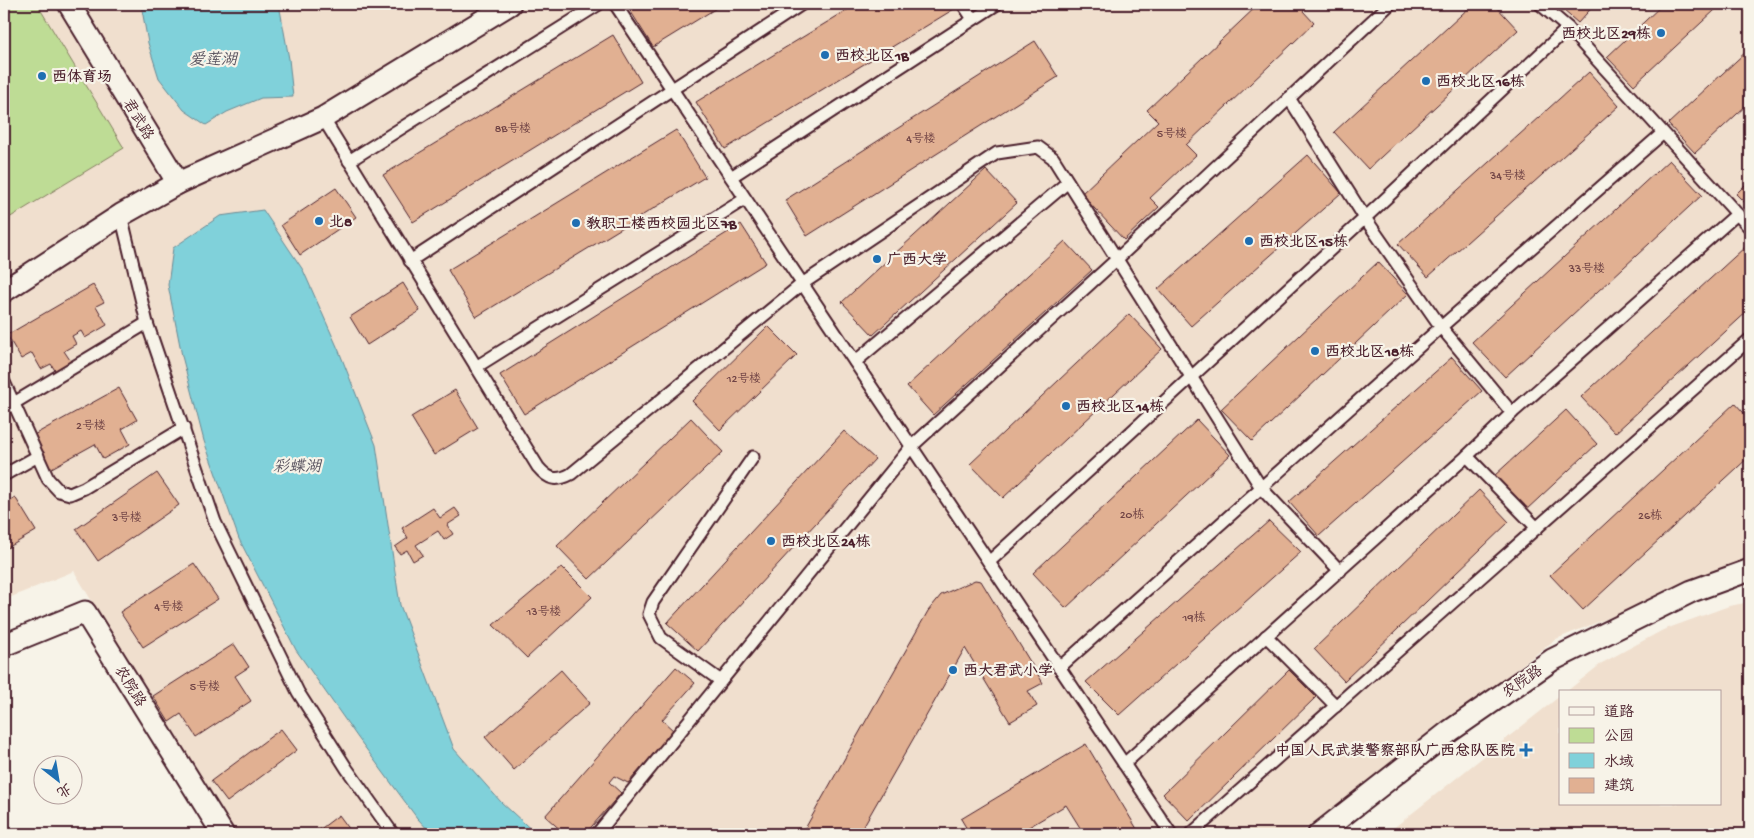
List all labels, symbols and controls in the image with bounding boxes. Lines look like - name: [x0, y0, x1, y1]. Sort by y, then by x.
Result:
- place label: 西校北区29栋: [1561, 26, 1651, 44]
- marker: 西校北区29栋: [1655, 27, 1667, 39]
- place label: 西校北区1B: [835, 48, 910, 66]
- marker: 西校北区1B: [819, 49, 831, 61]
- water label: 爱莲湖: [189, 50, 239, 71]
- place label: 西体育场: [52, 69, 112, 87]
- marker: 西体育场: [36, 70, 48, 82]
- place label: 西校北区16栋: [1436, 74, 1525, 92]
- marker: 西校北区16栋: [1420, 75, 1432, 87]
- street label: 君武路: [118, 96, 157, 144]
- house number: 8B号楼: [495, 122, 531, 137]
- house number: 5号楼: [1157, 127, 1187, 142]
- house number: 4号楼: [906, 132, 936, 147]
- house number: 34号楼: [1489, 169, 1526, 184]
- place label: 北8: [329, 214, 352, 232]
- marker: 北8: [313, 215, 325, 227]
- place label: 教职工楼西校园北区7B: [586, 216, 738, 234]
- marker: 教职工楼西校园北区7B: [570, 217, 582, 229]
- place label: 西校北区15栋: [1259, 234, 1348, 252]
- marker: 西校北区15栋: [1243, 235, 1255, 247]
- place label: 广西大学: [887, 252, 947, 270]
- marker: 广西大学: [871, 253, 883, 265]
- house number: 33号楼: [1568, 262, 1605, 277]
- place label: 西校北区18栋: [1325, 344, 1414, 362]
- marker: 西校北区18栋: [1309, 345, 1321, 357]
- house number: 12号楼: [726, 372, 761, 387]
- place label: 西校北区14栋: [1076, 399, 1164, 417]
- marker: 西校北区14栋: [1060, 400, 1072, 412]
- house number: 2号楼: [76, 419, 106, 434]
- water label: 彩蝶湖: [273, 458, 323, 478]
- house number: 20栋: [1120, 507, 1144, 523]
- house number: 26栋: [1638, 508, 1662, 524]
- house number: 3号楼: [111, 511, 142, 526]
- place label: 西校北区24栋: [781, 534, 870, 552]
- marker: 西校北区24栋: [765, 535, 777, 547]
- house number: 4号楼: [154, 600, 184, 615]
- house number: 13号楼: [525, 605, 562, 620]
- house number: 19栋: [1182, 610, 1205, 626]
- street label: 农院路: [1499, 662, 1547, 703]
- street label: 农院路: [110, 663, 150, 711]
- place label: 西大君武小学: [963, 663, 1053, 681]
- marker: 西大君武小学: [947, 664, 959, 676]
- house number: 5号楼: [190, 680, 220, 695]
- legend: [1559, 690, 1722, 806]
- text: 道路: [1604, 704, 1634, 722]
- text: 公园: [1604, 728, 1634, 746]
- place label: 中国人民武装警察部队广西总队医院: [1275, 742, 1515, 761]
- marker: 中国人民武装警察部队广西总队医院: [1519, 743, 1533, 757]
- text: 水域: [1604, 754, 1634, 772]
- north arrow: [32, 756, 82, 806]
- text: 北: [53, 778, 74, 800]
- text: 建筑: [1604, 778, 1634, 796]

